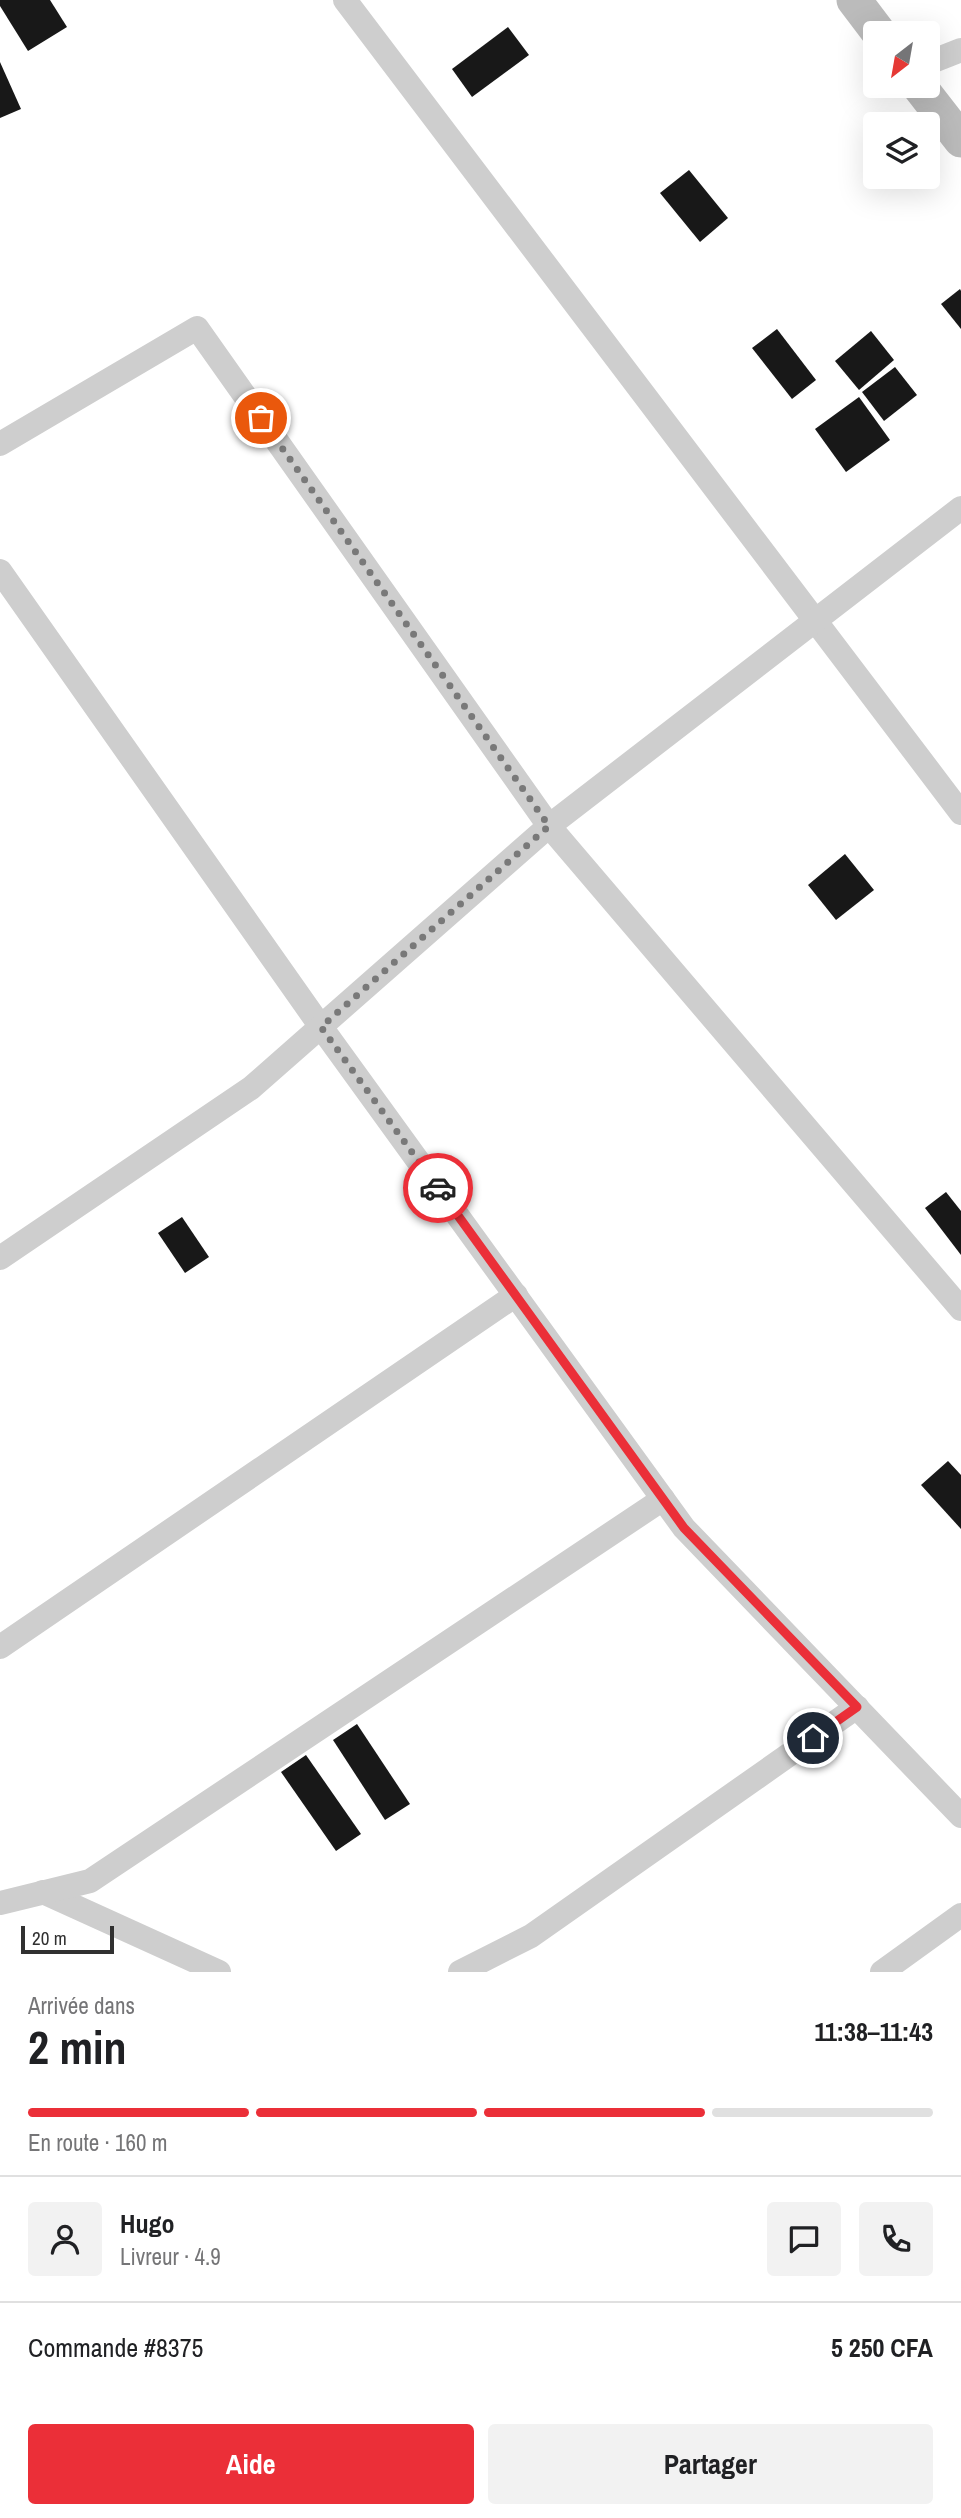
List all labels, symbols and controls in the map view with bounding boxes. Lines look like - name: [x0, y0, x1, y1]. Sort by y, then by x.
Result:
- north arrow: [863, 21, 940, 98]
- map controls: [863, 21, 940, 189]
- button: layers: [863, 112, 940, 189]
- pin: [231, 388, 291, 448]
- icon: bag: [242, 399, 280, 437]
- courier: [403, 1153, 473, 1223]
- icon: car: [419, 1169, 457, 1207]
- pin: [783, 1708, 843, 1768]
- icon: home: [794, 1719, 832, 1757]
- scale bar: [21, 1923, 114, 1955]
- text: 20 m: [32, 1925, 67, 1951]
- text: Arrivée dans: [28, 1990, 135, 2021]
- text: 11:38–11:43: [814, 2014, 933, 2049]
- text: 2 min: [28, 2016, 127, 2078]
- text: En route · 160 m: [28, 2127, 167, 2158]
- button: person: [28, 2202, 102, 2276]
- button: chat: [767, 2202, 841, 2276]
- button: phone: [859, 2202, 933, 2276]
- text: Hugo: [120, 2206, 174, 2241]
- text: Livreur · 4.9: [120, 2241, 221, 2272]
- text: Commande #8375: [28, 2330, 203, 2365]
- text: 5 250 CFA: [831, 2330, 933, 2365]
- button: Aide: [28, 2424, 474, 2504]
- button: Partager: [488, 2424, 933, 2504]

